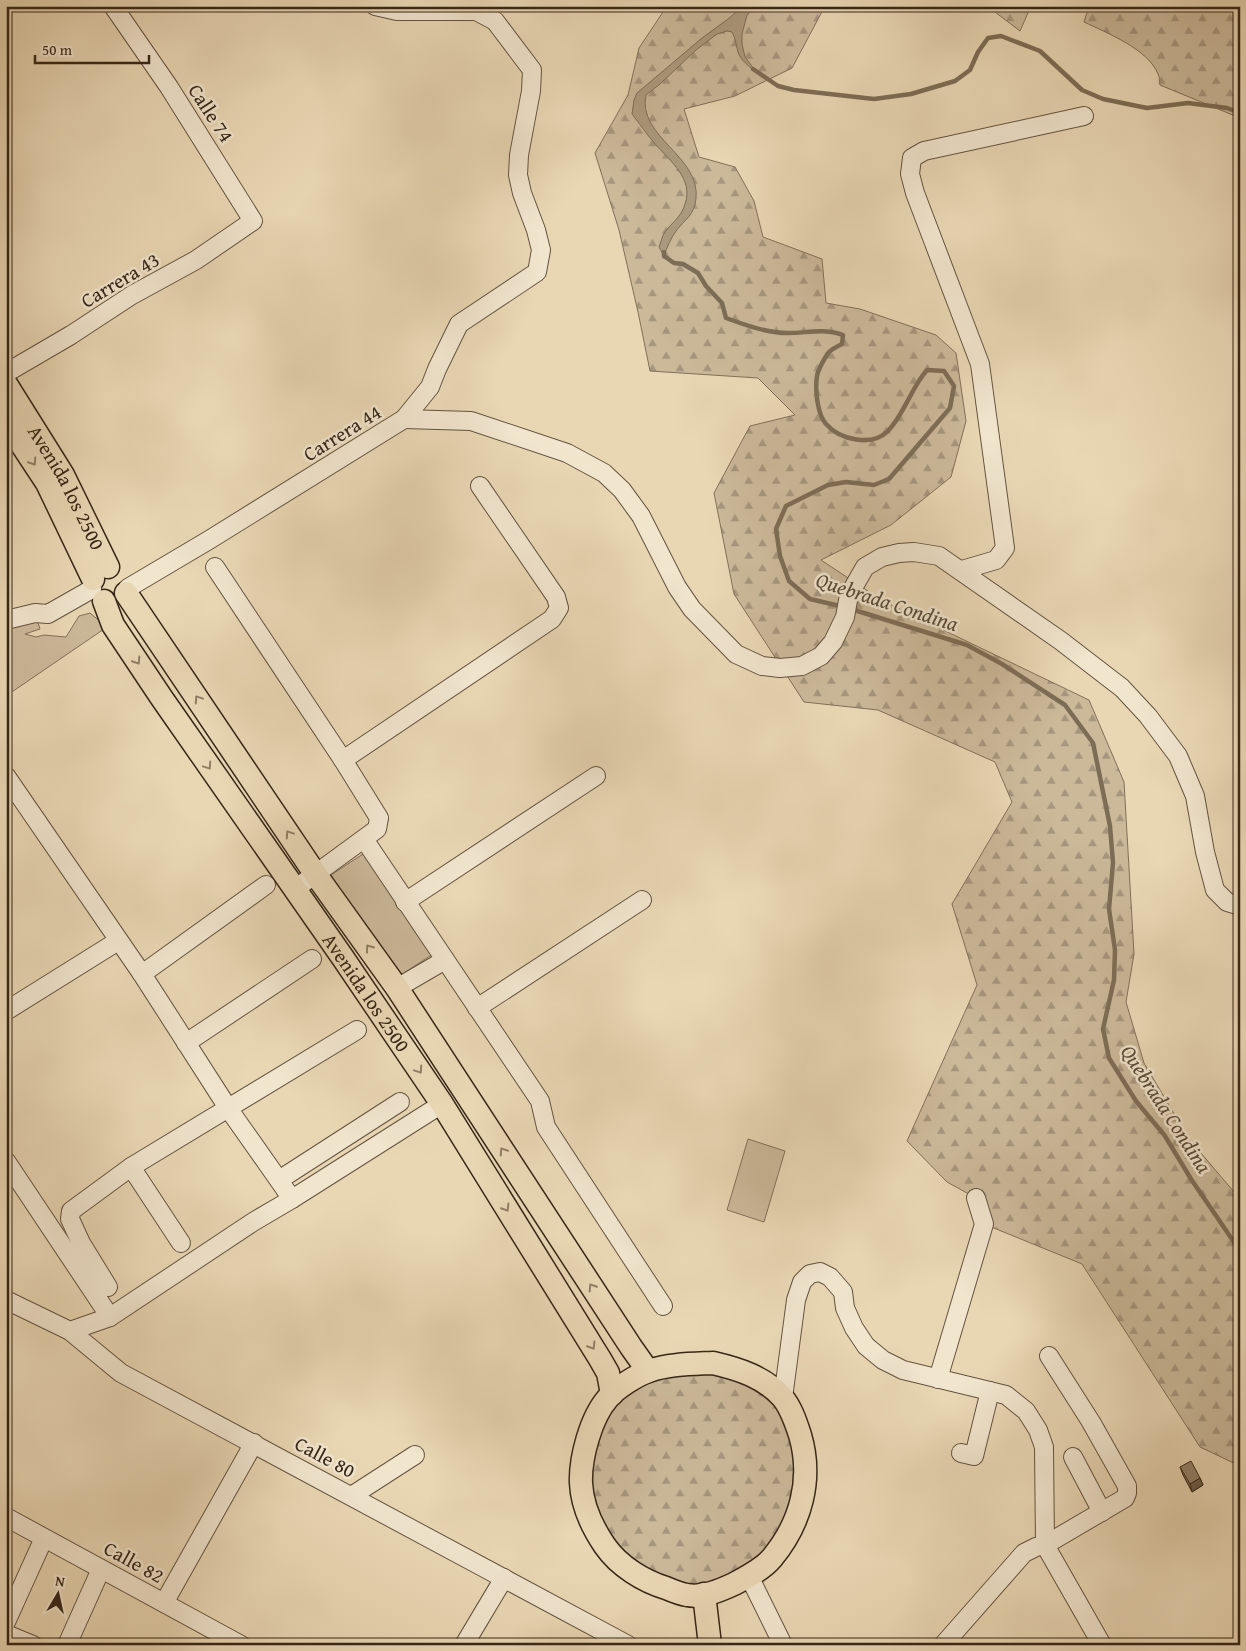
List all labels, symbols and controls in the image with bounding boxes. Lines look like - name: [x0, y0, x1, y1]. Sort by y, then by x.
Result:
- scale bar: [35, 32, 149, 64]
- text: 50 m: [42, 39, 73, 60]
- street label: Calle 74: [182, 78, 241, 148]
- street label: Carrera 43: [75, 245, 165, 314]
- street label: Carrera 44: [297, 397, 386, 468]
- street label: Avenida los 2500: [21, 419, 112, 555]
- one-way arrow: [27, 456, 36, 465]
- water label: Quebrada Condina: [812, 564, 962, 639]
- one-way arrow: [131, 655, 140, 665]
- one-way arrow: [195, 696, 204, 705]
- one-way arrow: [202, 761, 211, 770]
- one-way arrow: [285, 830, 295, 839]
- street label: Avenida los 2500: [316, 927, 418, 1058]
- one-way arrow: [366, 945, 375, 954]
- water label: Quebrada Condina: [1113, 1038, 1220, 1179]
- one-way arrow: [413, 1065, 422, 1074]
- one-way arrow: [500, 1147, 510, 1156]
- one-way arrow: [500, 1202, 509, 1211]
- one-way arrow: [589, 1283, 598, 1293]
- one-way arrow: [585, 1340, 595, 1349]
- street label: Calle 80: [290, 1429, 361, 1485]
- street label: Calle 82: [99, 1533, 170, 1590]
- north arrow: [32, 1568, 82, 1618]
- text: N: [54, 1571, 67, 1592]

